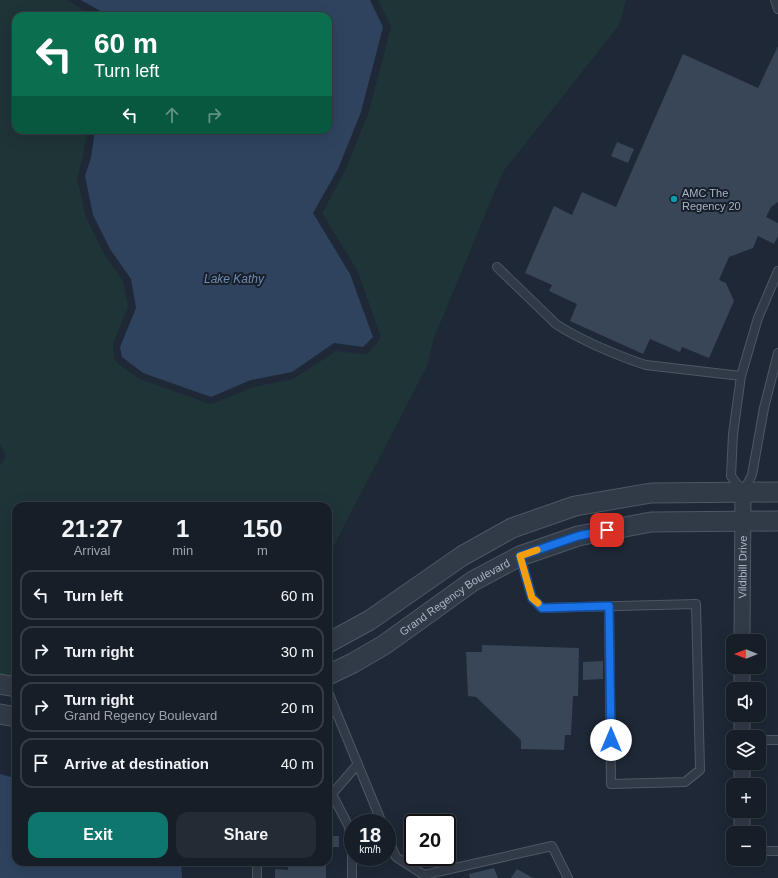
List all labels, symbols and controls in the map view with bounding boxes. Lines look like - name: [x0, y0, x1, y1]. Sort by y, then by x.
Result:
- icon: left: [28, 28, 80, 80]
- text: 60 m: [94, 28, 158, 59]
- text: Turn left: [94, 61, 159, 81]
- icon: left: [119, 104, 141, 126]
- icon: ahead: [161, 104, 183, 126]
- icon: right: [203, 104, 225, 126]
- place label: AMC The Regency 20: [682, 187, 741, 212]
- marker: AMC The Regency 20: [669, 194, 679, 204]
- water label: Lake Kathy: [204, 272, 265, 286]
- pin: [590, 513, 624, 547]
- text: 21:27: [61, 515, 123, 542]
- text: 1: [176, 515, 189, 542]
- text: 150: [243, 515, 283, 542]
- icon: arrive: [596, 519, 618, 541]
- street label: Vildibill Drive: [736, 536, 749, 598]
- text: Arrival: [74, 543, 111, 558]
- text: min: [172, 543, 193, 558]
- text: m: [257, 543, 268, 558]
- street label: Grand Regency Boulevard: [397, 557, 512, 638]
- icon: left: [30, 584, 52, 606]
- text: Turn left: [64, 587, 123, 604]
- text: 60 m: [281, 587, 314, 604]
- north arrow: [726, 634, 766, 674]
- map controls: [726, 634, 766, 866]
- icon: right: [30, 640, 52, 662]
- text: Turn right: [64, 643, 134, 660]
- text: 30 m: [281, 643, 314, 660]
- button: sound: [726, 682, 766, 722]
- text: Turn right: [64, 691, 134, 708]
- icon: right: [30, 696, 52, 718]
- text: 20 m: [281, 699, 314, 716]
- text: Grand Regency Boulevard: [64, 708, 217, 723]
- position arrow: [590, 719, 632, 761]
- button: layers: [726, 730, 766, 770]
- icon: arrive: [30, 752, 52, 774]
- text: Arrive at destination: [64, 755, 209, 772]
- text: 40 m: [281, 755, 314, 772]
- button: +: [726, 778, 766, 818]
- button: Exit: [28, 812, 168, 858]
- button: Share: [176, 812, 316, 858]
- speed limit sign: 20: [404, 814, 456, 866]
- text: 18: [359, 824, 381, 846]
- button: −: [726, 826, 766, 866]
- text: km/h: [359, 844, 381, 855]

